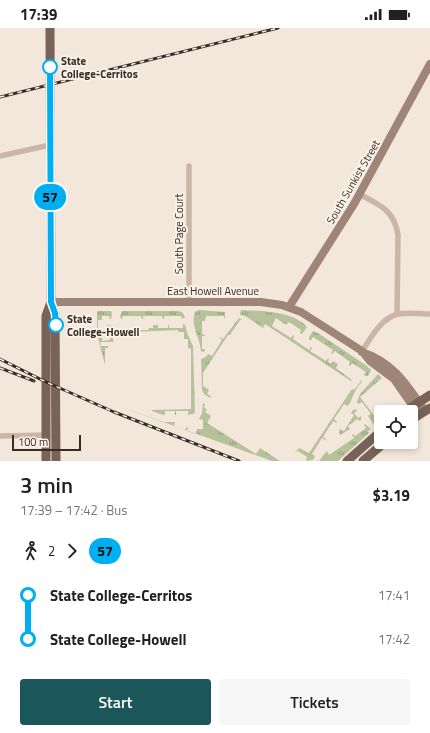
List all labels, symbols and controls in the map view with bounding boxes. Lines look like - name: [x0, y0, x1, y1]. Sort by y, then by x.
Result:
- text: 17:39: [20, 3, 57, 26]
- place label: State College-Cerritos: [61, 53, 138, 82]
- marker: State College-Cerritos: [42, 59, 58, 75]
- street label: South Sunkist Street: [322, 137, 384, 227]
- line badge: 57: [32, 184, 68, 210]
- text: 57: [42, 186, 58, 207]
- street label: South Page Court: [171, 194, 187, 274]
- street label: East Howell Avenue: [167, 283, 259, 299]
- place label: State College-Howell: [67, 311, 140, 340]
- marker: State College-Howell: [48, 317, 64, 333]
- map controls: [374, 405, 418, 449]
- button: locate: [374, 405, 418, 449]
- scale bar: [12, 433, 81, 452]
- text: 100 m: [18, 434, 48, 450]
- text: 3 min: [20, 468, 73, 502]
- text: $3.19: [373, 484, 410, 507]
- text: 17:39 – 17:42 · Bus: [20, 500, 127, 520]
- icon: walk: [20, 540, 42, 562]
- icon: forward: [61, 540, 83, 562]
- text: 57: [97, 540, 113, 561]
- text: 2: [48, 541, 55, 561]
- text: State College-Cerritos: [50, 584, 192, 607]
- text: 17:41: [378, 585, 410, 605]
- text: State College-Howell: [50, 628, 187, 651]
- text: 17:42: [378, 629, 410, 649]
- button: Start: [20, 679, 211, 725]
- button: Tickets: [219, 679, 410, 725]

